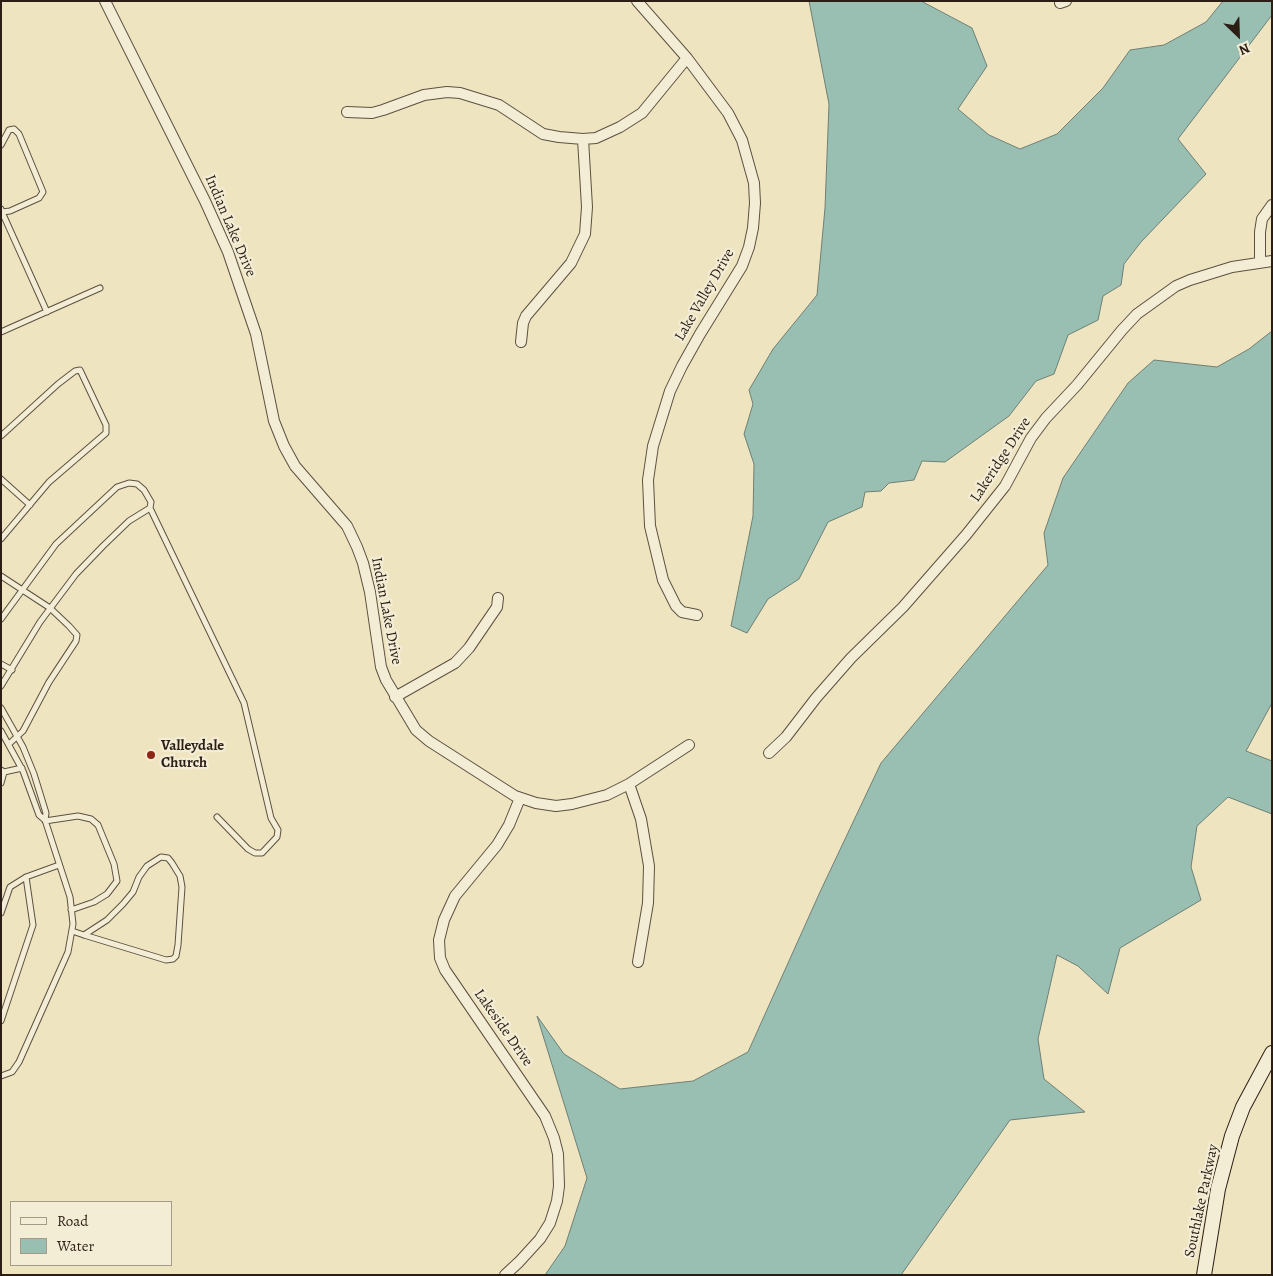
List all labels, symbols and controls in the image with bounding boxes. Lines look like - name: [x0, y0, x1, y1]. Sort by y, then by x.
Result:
- north arrow: [1213, 10, 1263, 60]
- text: N: [1236, 38, 1253, 60]
- street label: Indian Lake Drive: [200, 172, 260, 280]
- street label: Lake Valley Drive: [671, 246, 739, 344]
- street label: Lakeridge Drive: [967, 414, 1035, 506]
- street label: Indian Lake Drive: [367, 556, 405, 666]
- place label: Valleydale Church: [161, 737, 224, 772]
- marker: Valleydale Church: [145, 749, 157, 761]
- street label: Lakeside Drive: [470, 986, 536, 1070]
- street label: Southlake Parkway: [1181, 1143, 1223, 1259]
- legend: [10, 1201, 172, 1266]
- text: Road: [57, 1211, 88, 1231]
- text: Water: [57, 1236, 94, 1256]

